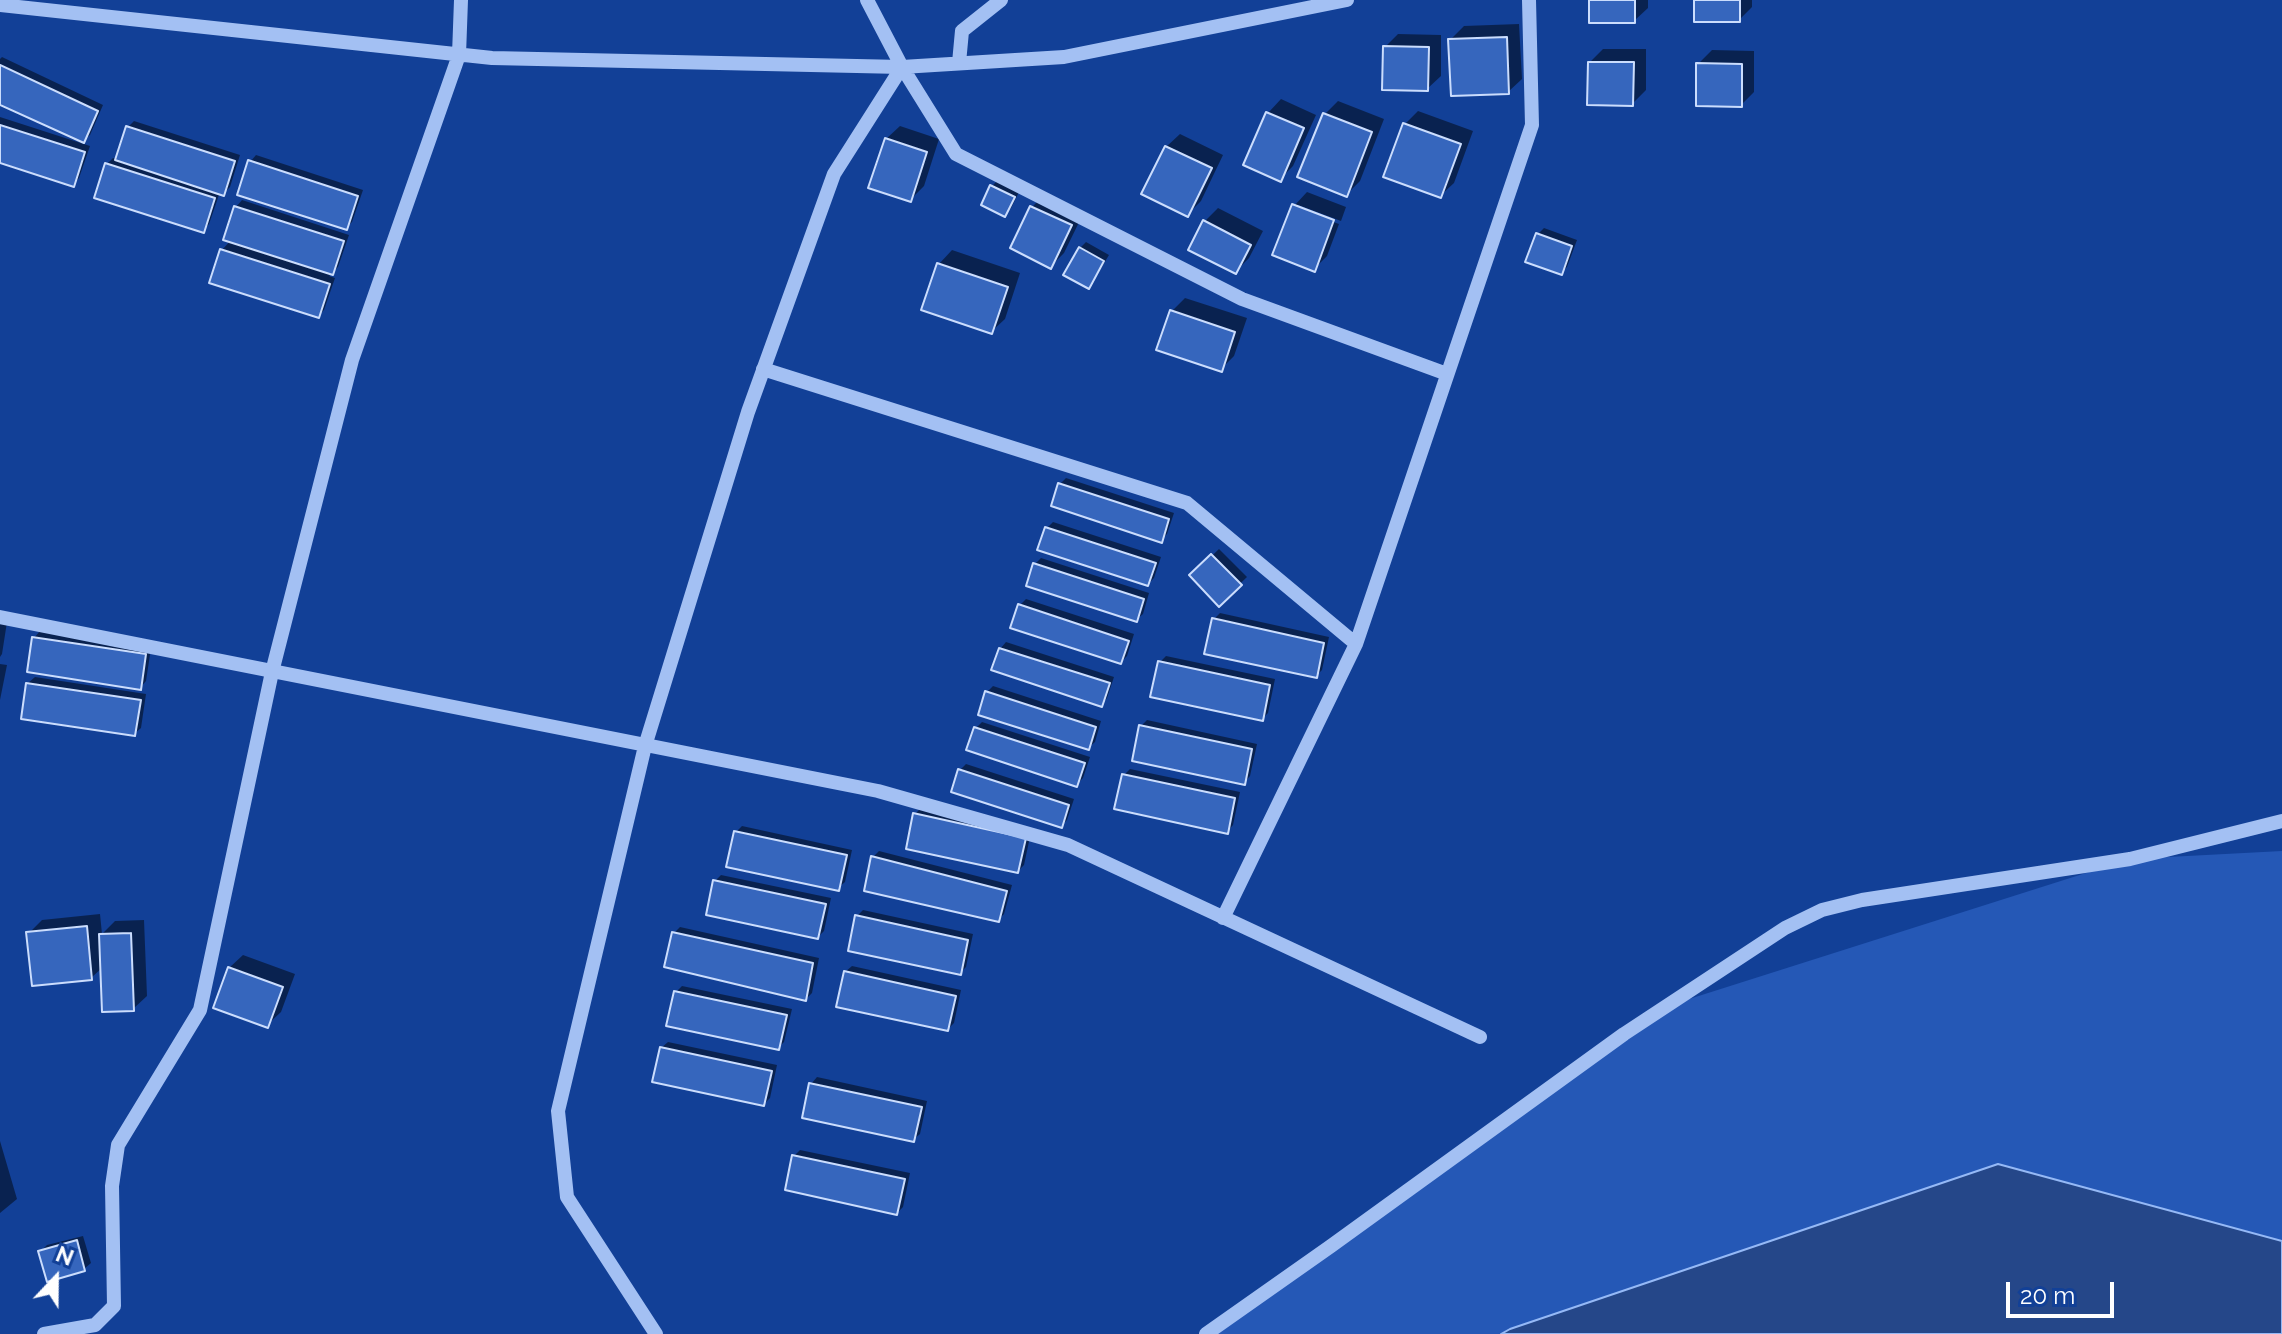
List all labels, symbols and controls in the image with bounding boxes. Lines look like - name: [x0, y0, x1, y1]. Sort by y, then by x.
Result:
- north arrow: [16, 1238, 96, 1318]
- text: N: [52, 1241, 78, 1271]
- scale bar: [2010, 1266, 2118, 1316]
- text: 20 m: [2020, 1281, 2075, 1310]

